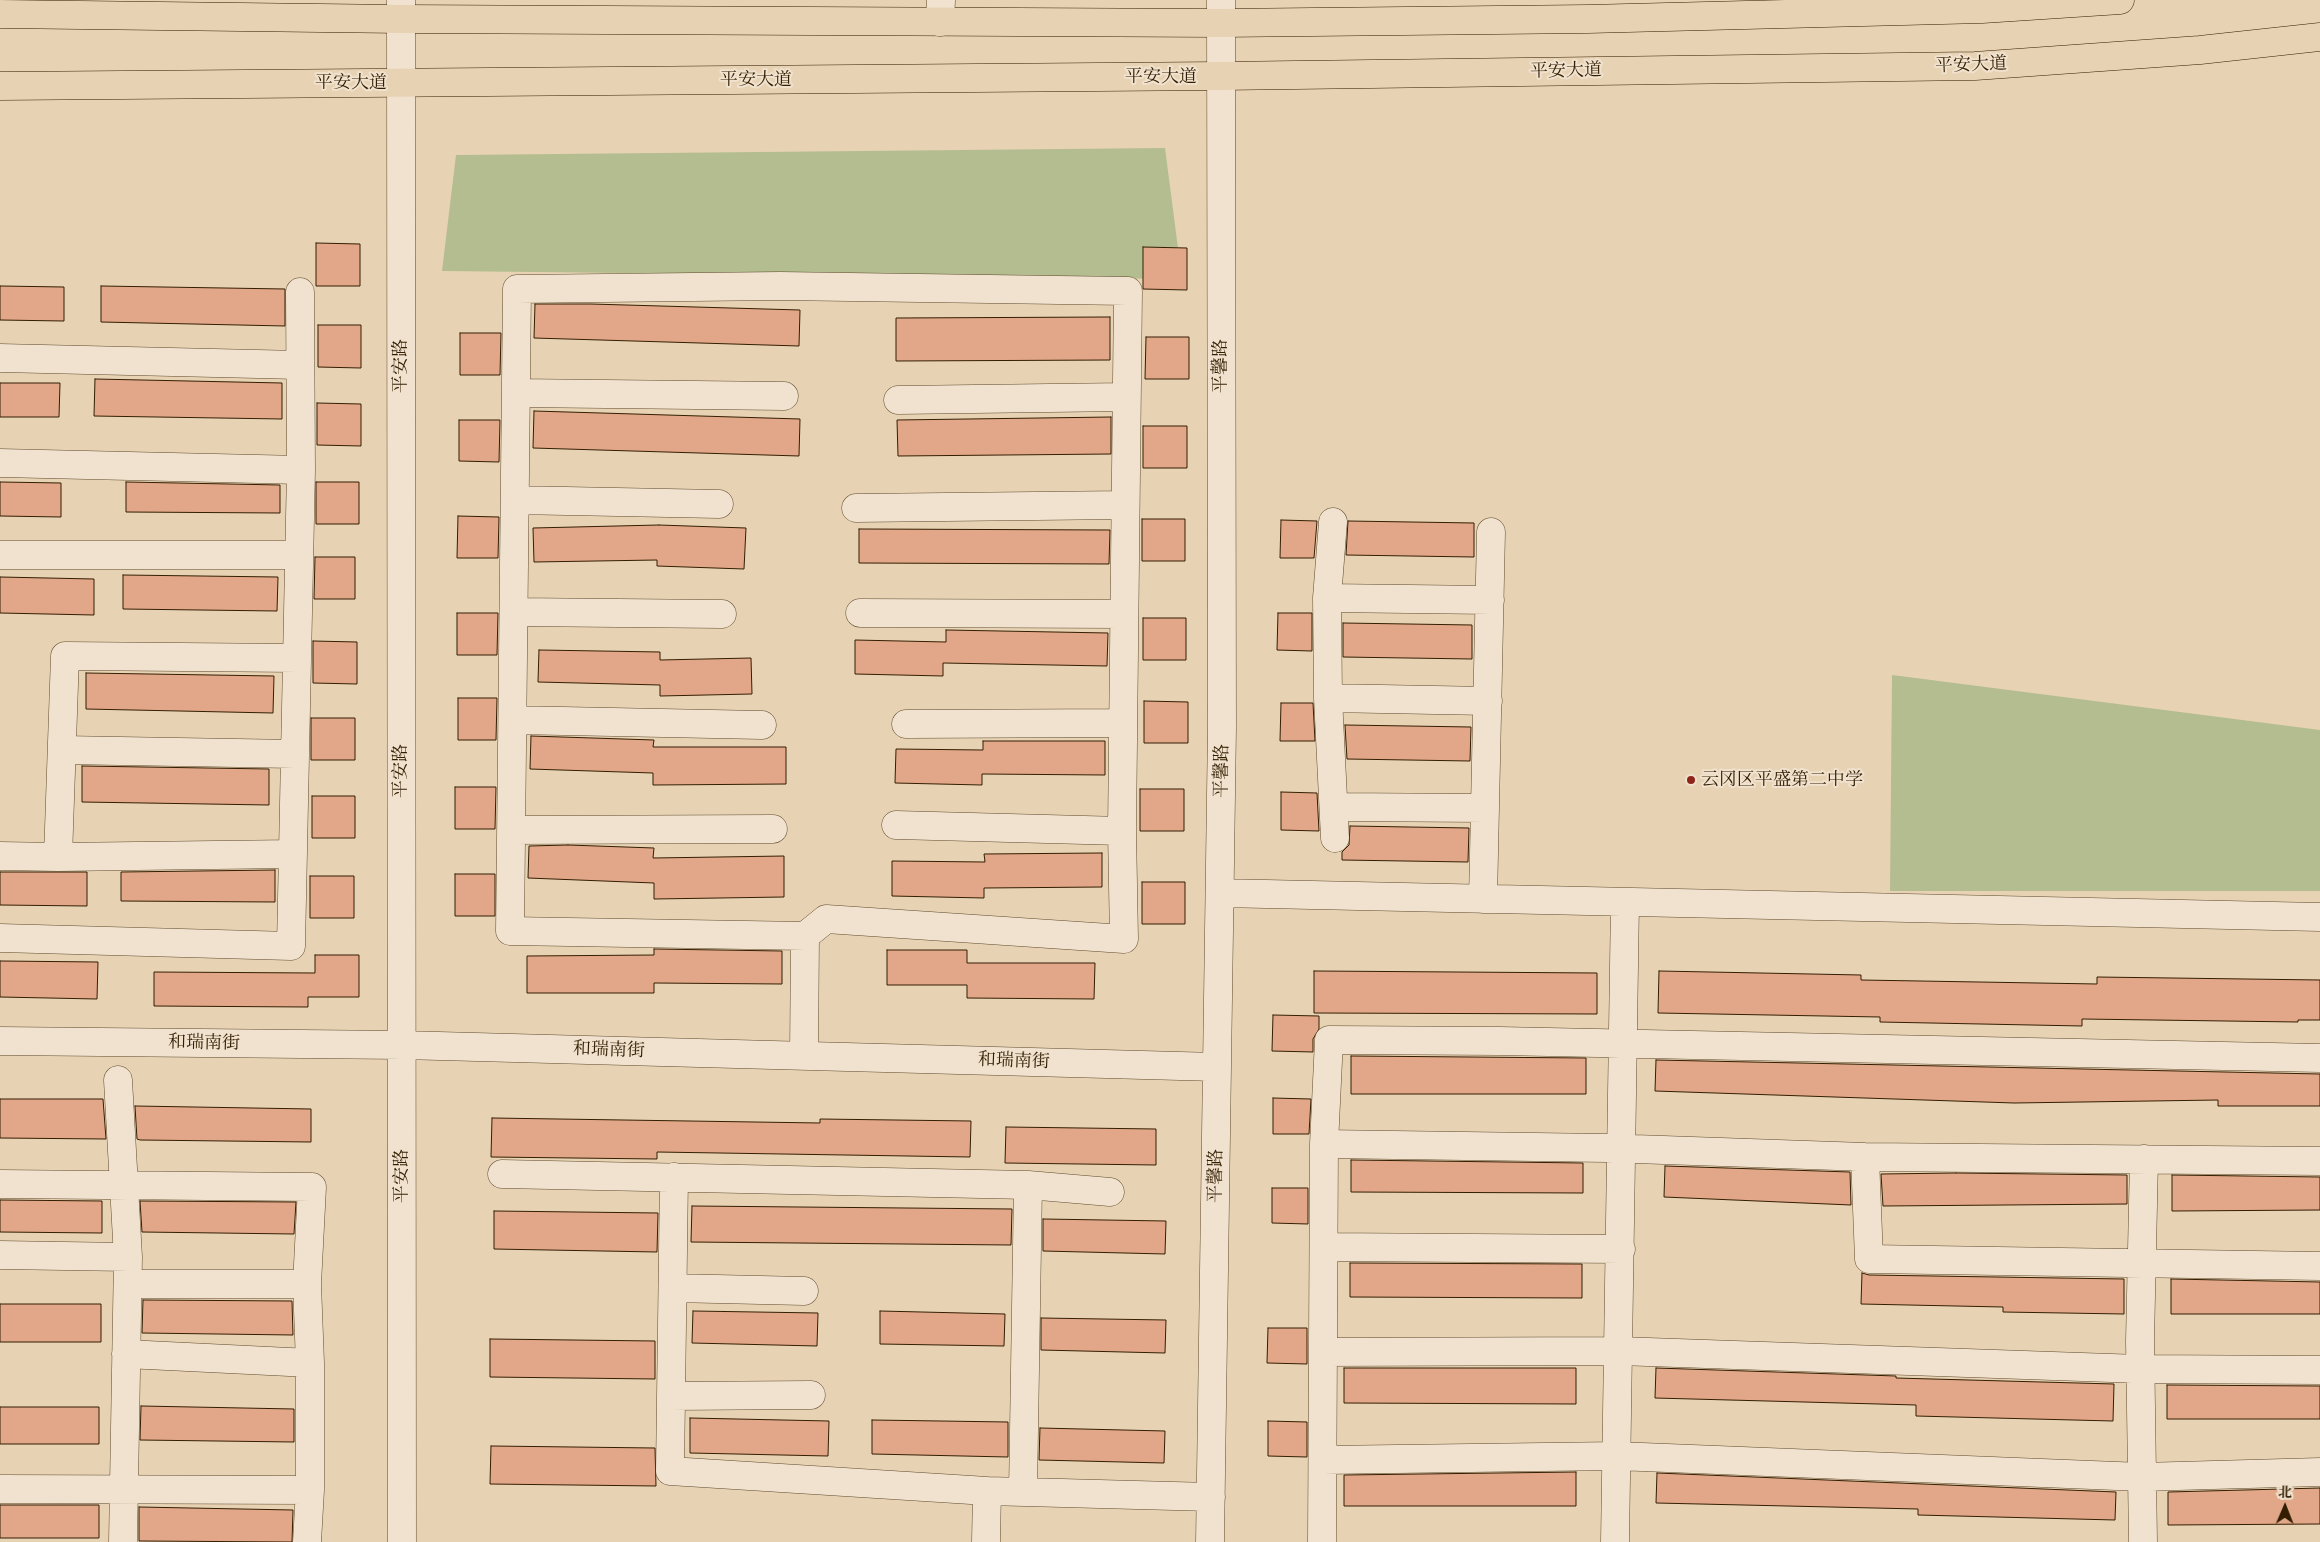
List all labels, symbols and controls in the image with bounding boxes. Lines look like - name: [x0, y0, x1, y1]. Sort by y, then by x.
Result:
- street label: 平安大道: [1935, 53, 2007, 77]
- street label: 平安大道: [1530, 60, 1602, 82]
- street label: 平安大道: [1125, 66, 1197, 88]
- street label: 平安大道: [720, 69, 792, 91]
- street label: 平安大道: [315, 72, 387, 94]
- street label: 平安路: [390, 339, 412, 393]
- street label: 平馨路: [1210, 339, 1232, 393]
- street label: 平安路: [390, 744, 412, 798]
- street label: 平馨路: [1211, 744, 1233, 798]
- place label: 云冈区平盛第二中学: [1701, 769, 1863, 791]
- marker: 云冈区平盛第二中学: [1685, 774, 1697, 786]
- street label: 和瑞南街: [168, 1032, 240, 1054]
- street label: 和瑞南街: [573, 1038, 645, 1062]
- street label: 和瑞南街: [978, 1049, 1050, 1073]
- street label: 平安路: [391, 1149, 413, 1203]
- street label: 平馨路: [1205, 1149, 1227, 1203]
- north arrow: [2260, 1482, 2310, 1532]
- text: 北: [2278, 1483, 2292, 1501]

